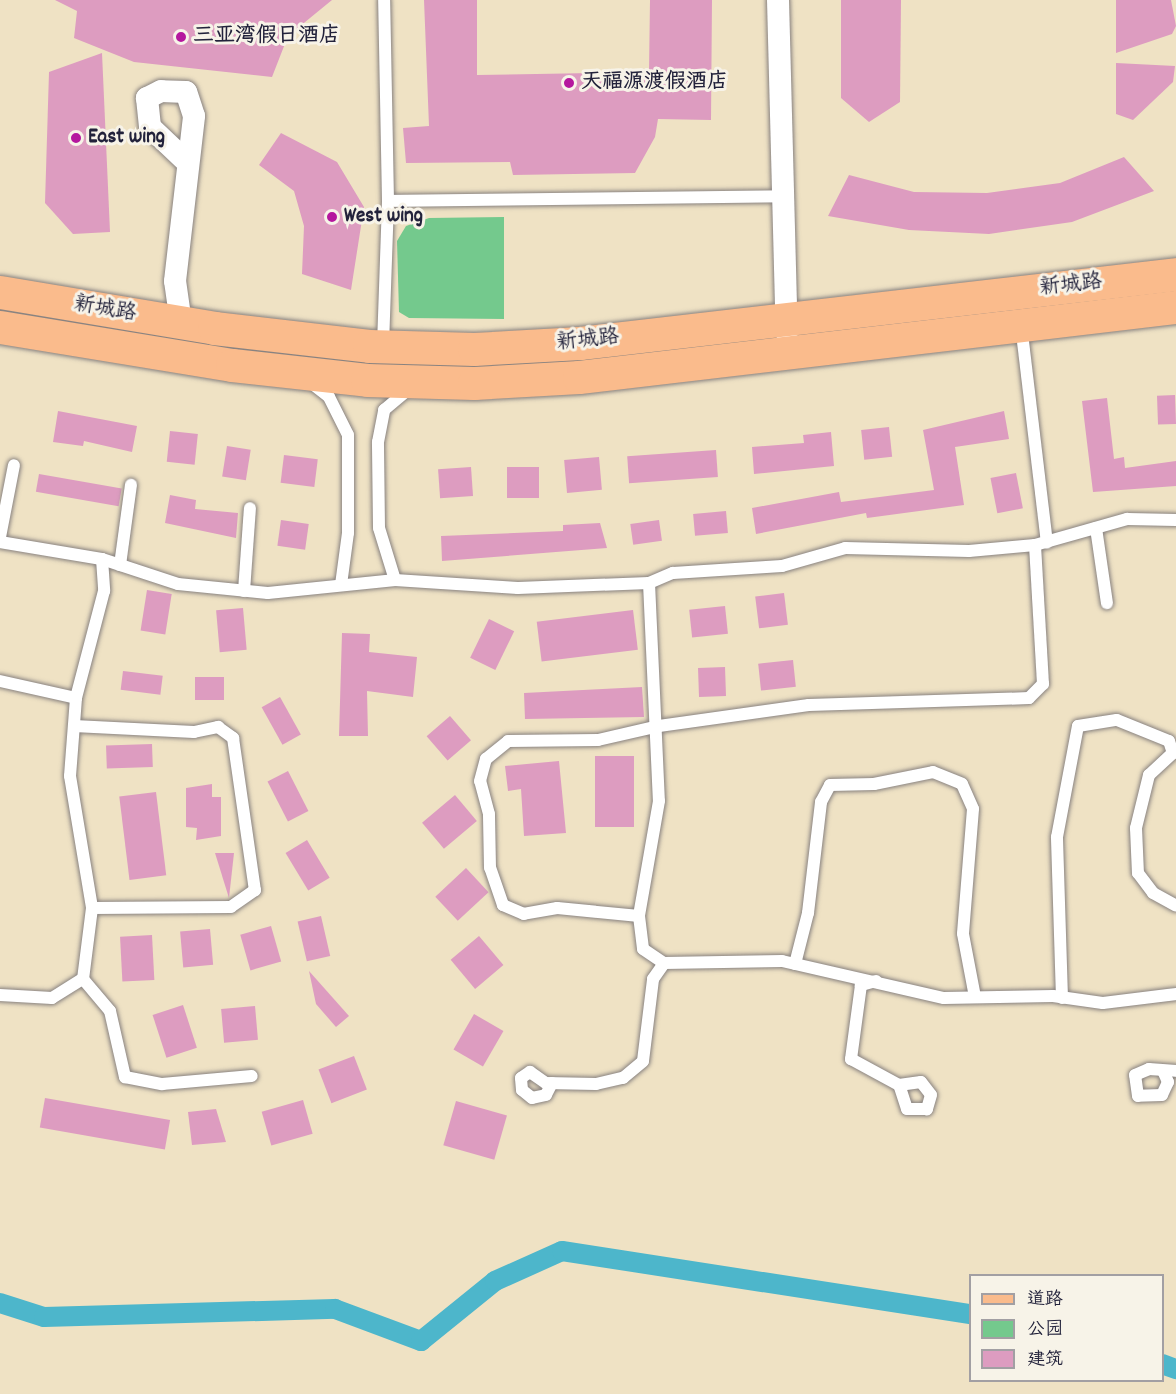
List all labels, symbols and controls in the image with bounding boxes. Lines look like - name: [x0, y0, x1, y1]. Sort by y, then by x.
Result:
- place label: 三亚湾假日酒店: [193, 24, 340, 50]
- marker: 三亚湾假日酒店: [174, 30, 188, 44]
- place label: 天福源渡假酒店: [581, 70, 728, 96]
- marker: 天福源渡假酒店: [562, 76, 576, 90]
- place label: East wing: [88, 125, 165, 151]
- marker: East wing: [69, 131, 83, 145]
- place label: West wing: [344, 204, 423, 230]
- marker: West wing: [325, 210, 339, 224]
- street label: 新城路: [1038, 270, 1104, 302]
- street label: 新城路: [72, 292, 138, 328]
- street label: 新城路: [555, 325, 621, 357]
- legend: [969, 1274, 1164, 1382]
- text: 道路: [1027, 1288, 1063, 1313]
- text: 公园: [1027, 1318, 1063, 1343]
- text: 建筑: [1027, 1348, 1063, 1373]

